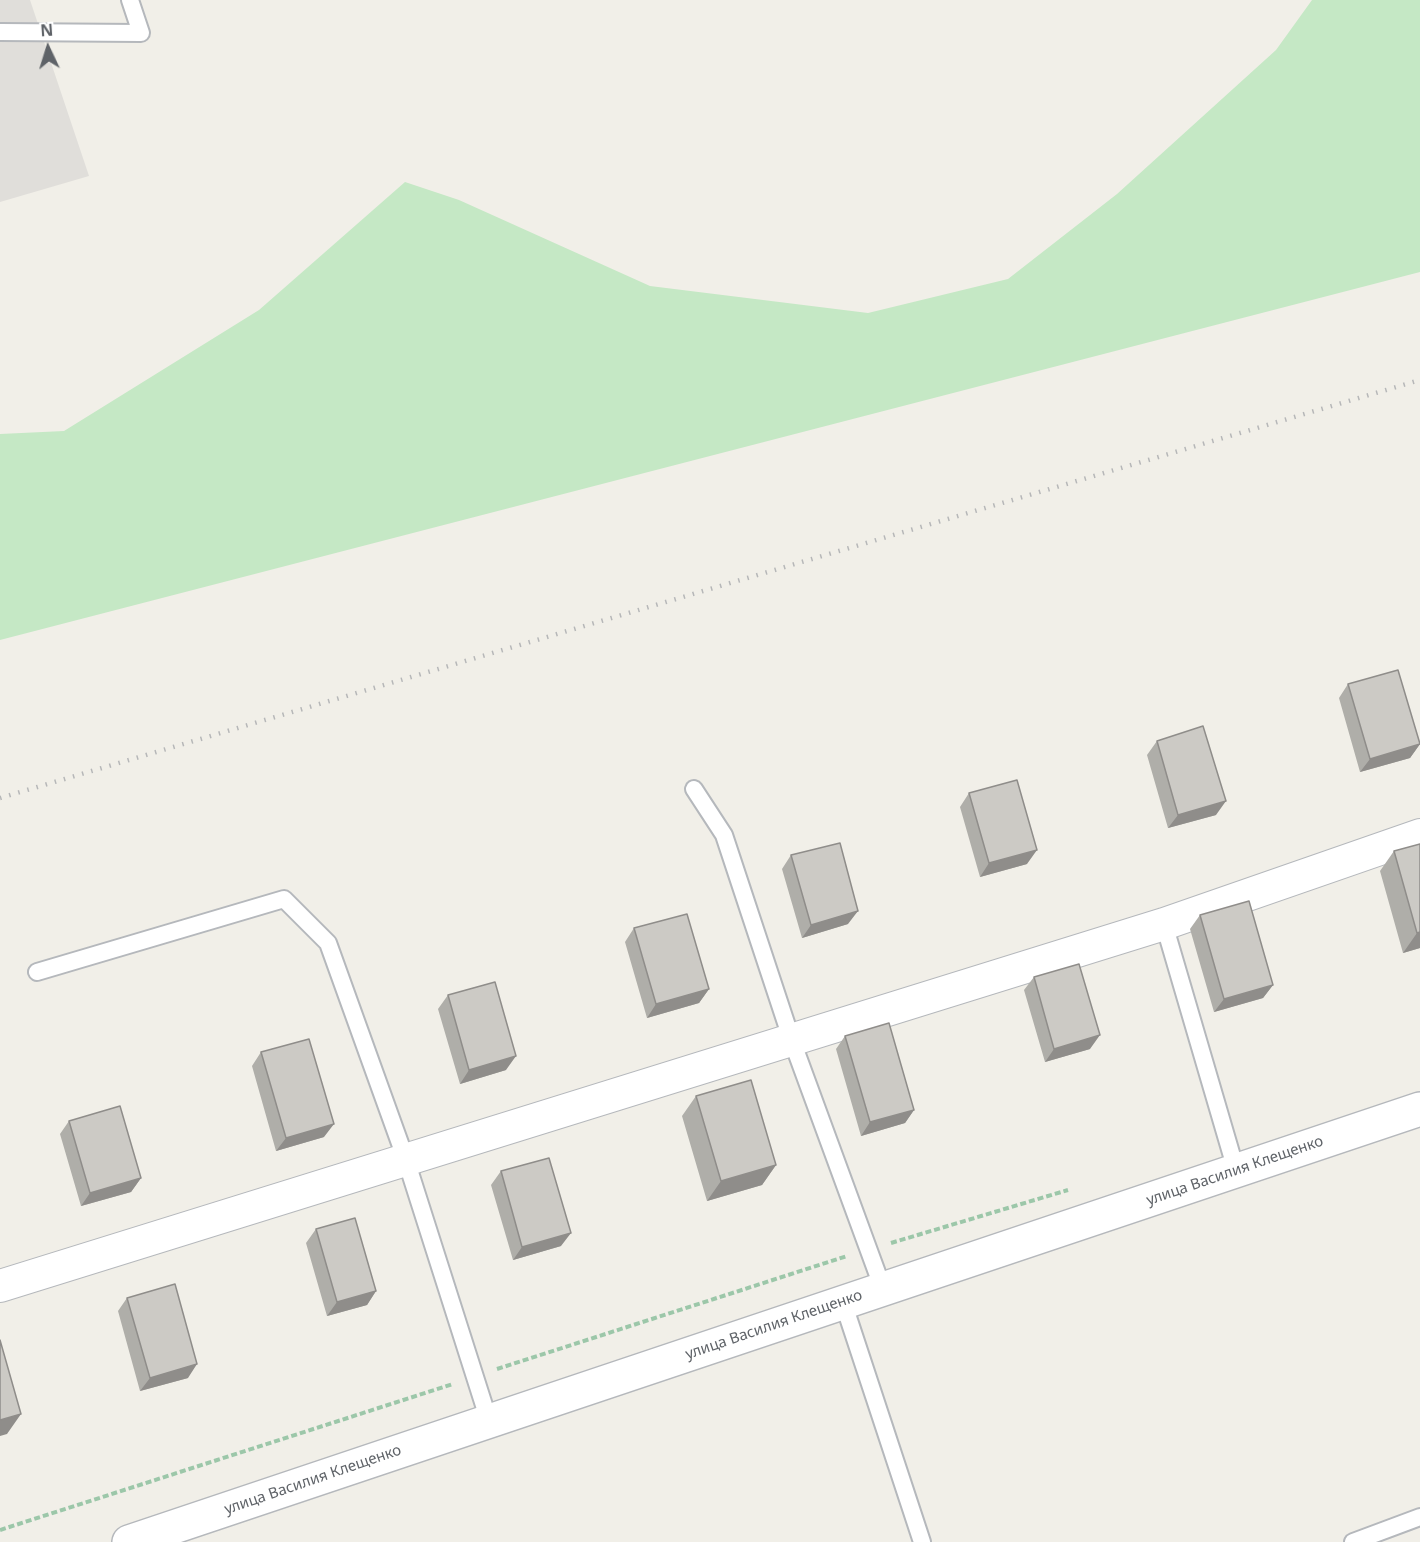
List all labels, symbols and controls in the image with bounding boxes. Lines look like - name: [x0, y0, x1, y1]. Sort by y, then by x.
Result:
- north arrow: [18, 18, 78, 78]
- text: N: [39, 19, 54, 41]
- street label: улица Василия Клещенко: [1144, 1132, 1326, 1210]
- street label: улица Василия Клещенко: [683, 1286, 865, 1364]
- street label: улица Василия Клещенко: [222, 1441, 404, 1519]

